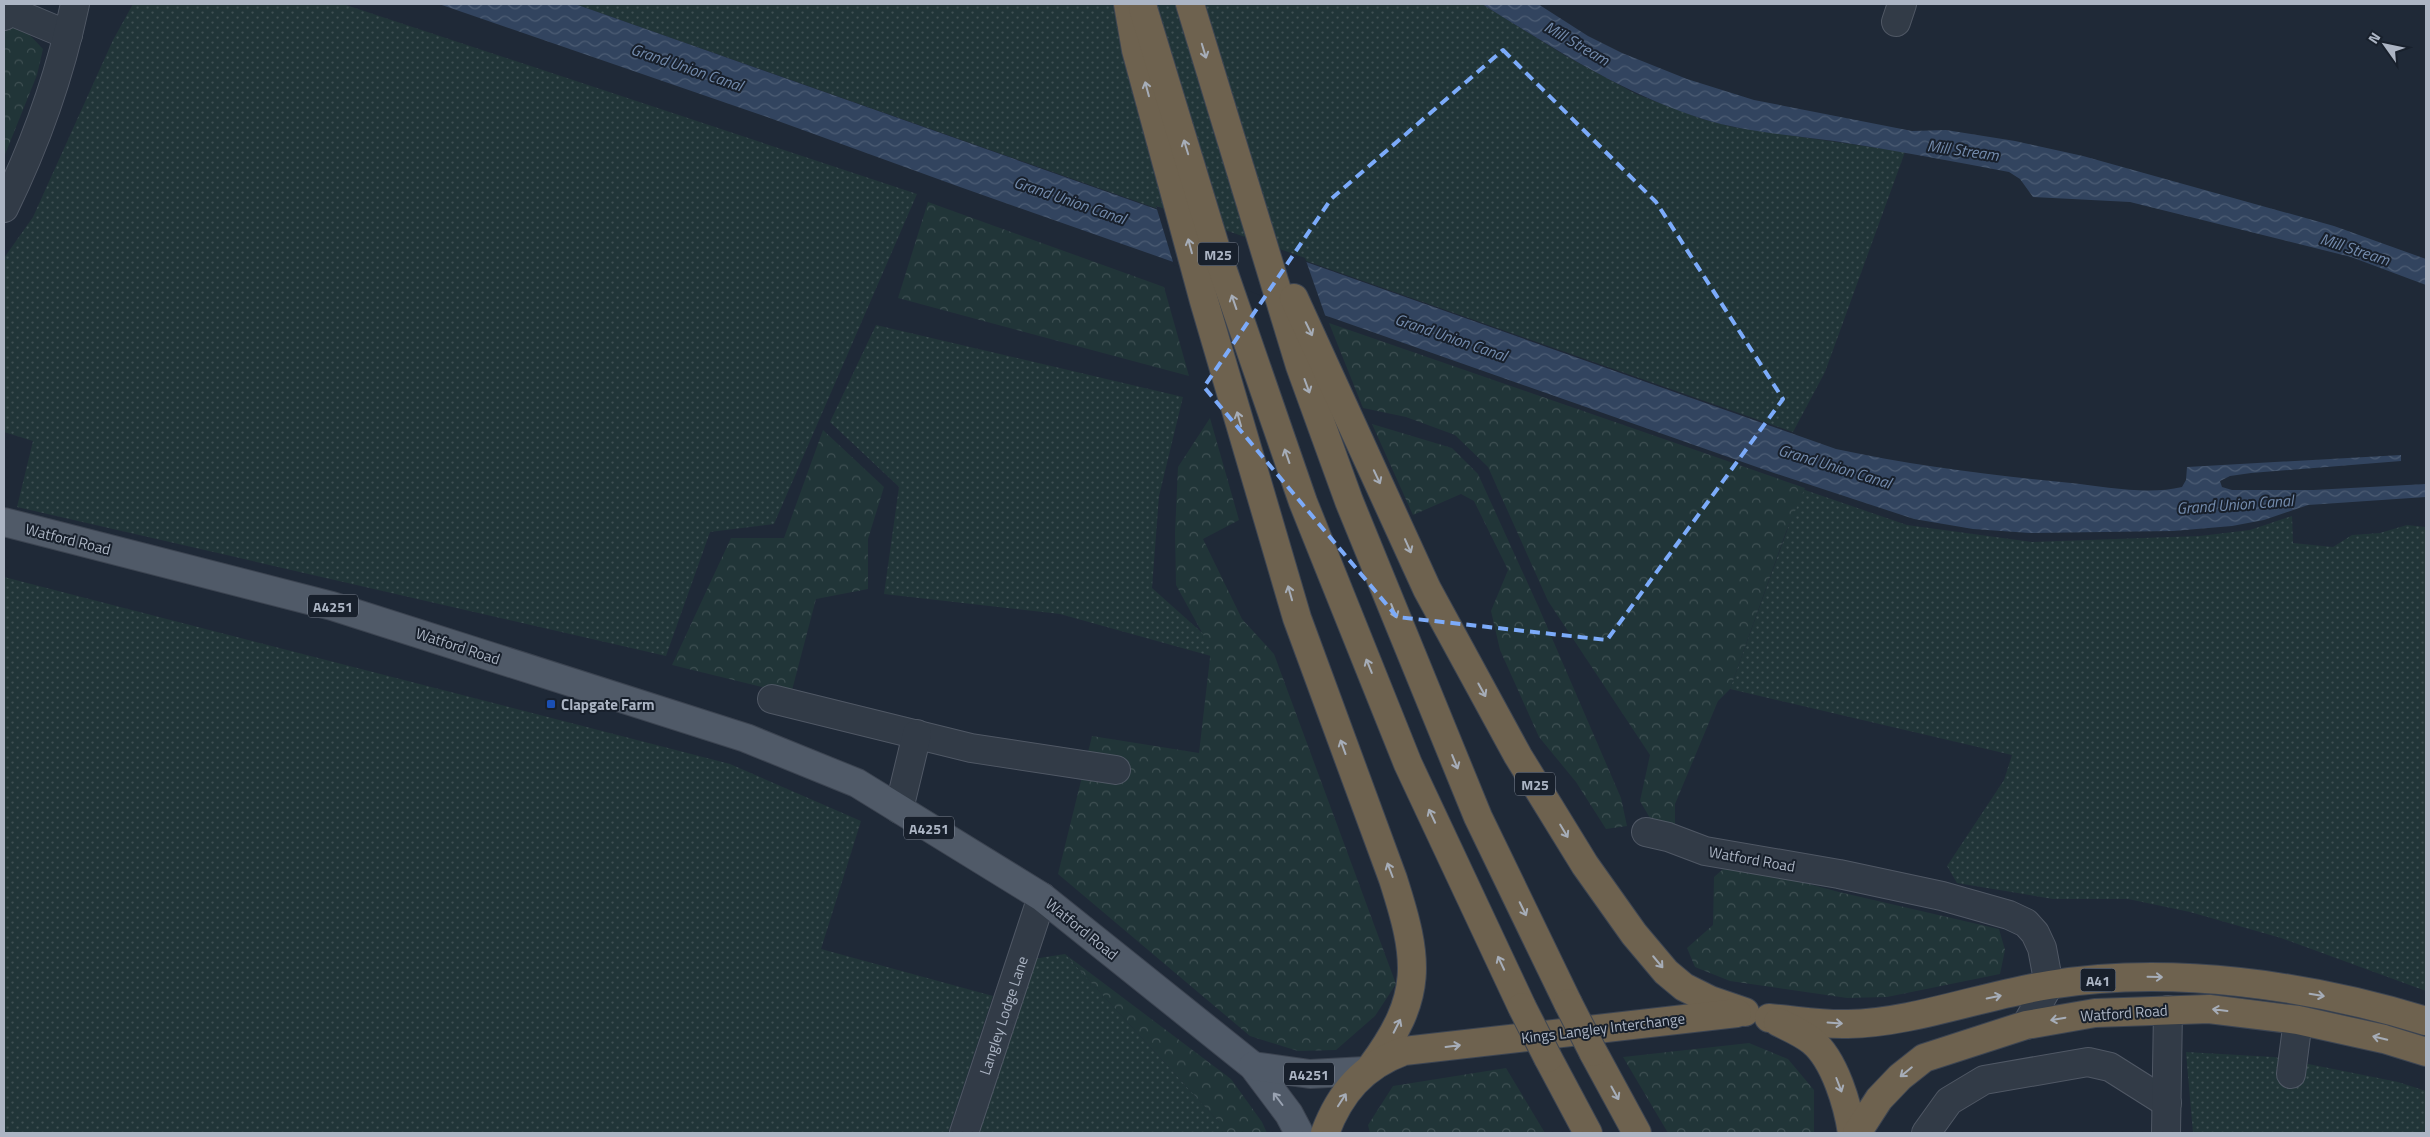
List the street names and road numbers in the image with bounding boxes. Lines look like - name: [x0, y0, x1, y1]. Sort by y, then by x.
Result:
- road number: M25: [1198, 242, 1238, 266]
- street label: Watford Road: [23, 517, 113, 561]
- road number: A4251: [308, 594, 358, 618]
- street label: Watford Road: [413, 622, 503, 670]
- road number: M25: [1515, 772, 1555, 796]
- road number: A4251: [904, 816, 954, 840]
- street label: Watford Road: [1707, 840, 1797, 878]
- street label: Watford Road: [1041, 893, 1123, 965]
- street label: Langley Lodge Lane: [973, 953, 1033, 1078]
- road number: A41: [2080, 968, 2116, 992]
- street label: Watford Road: [2080, 998, 2168, 1028]
- street label: Kings Langley Interchange: [1520, 1007, 1686, 1049]
- road number: A4251: [1284, 1062, 1334, 1086]

